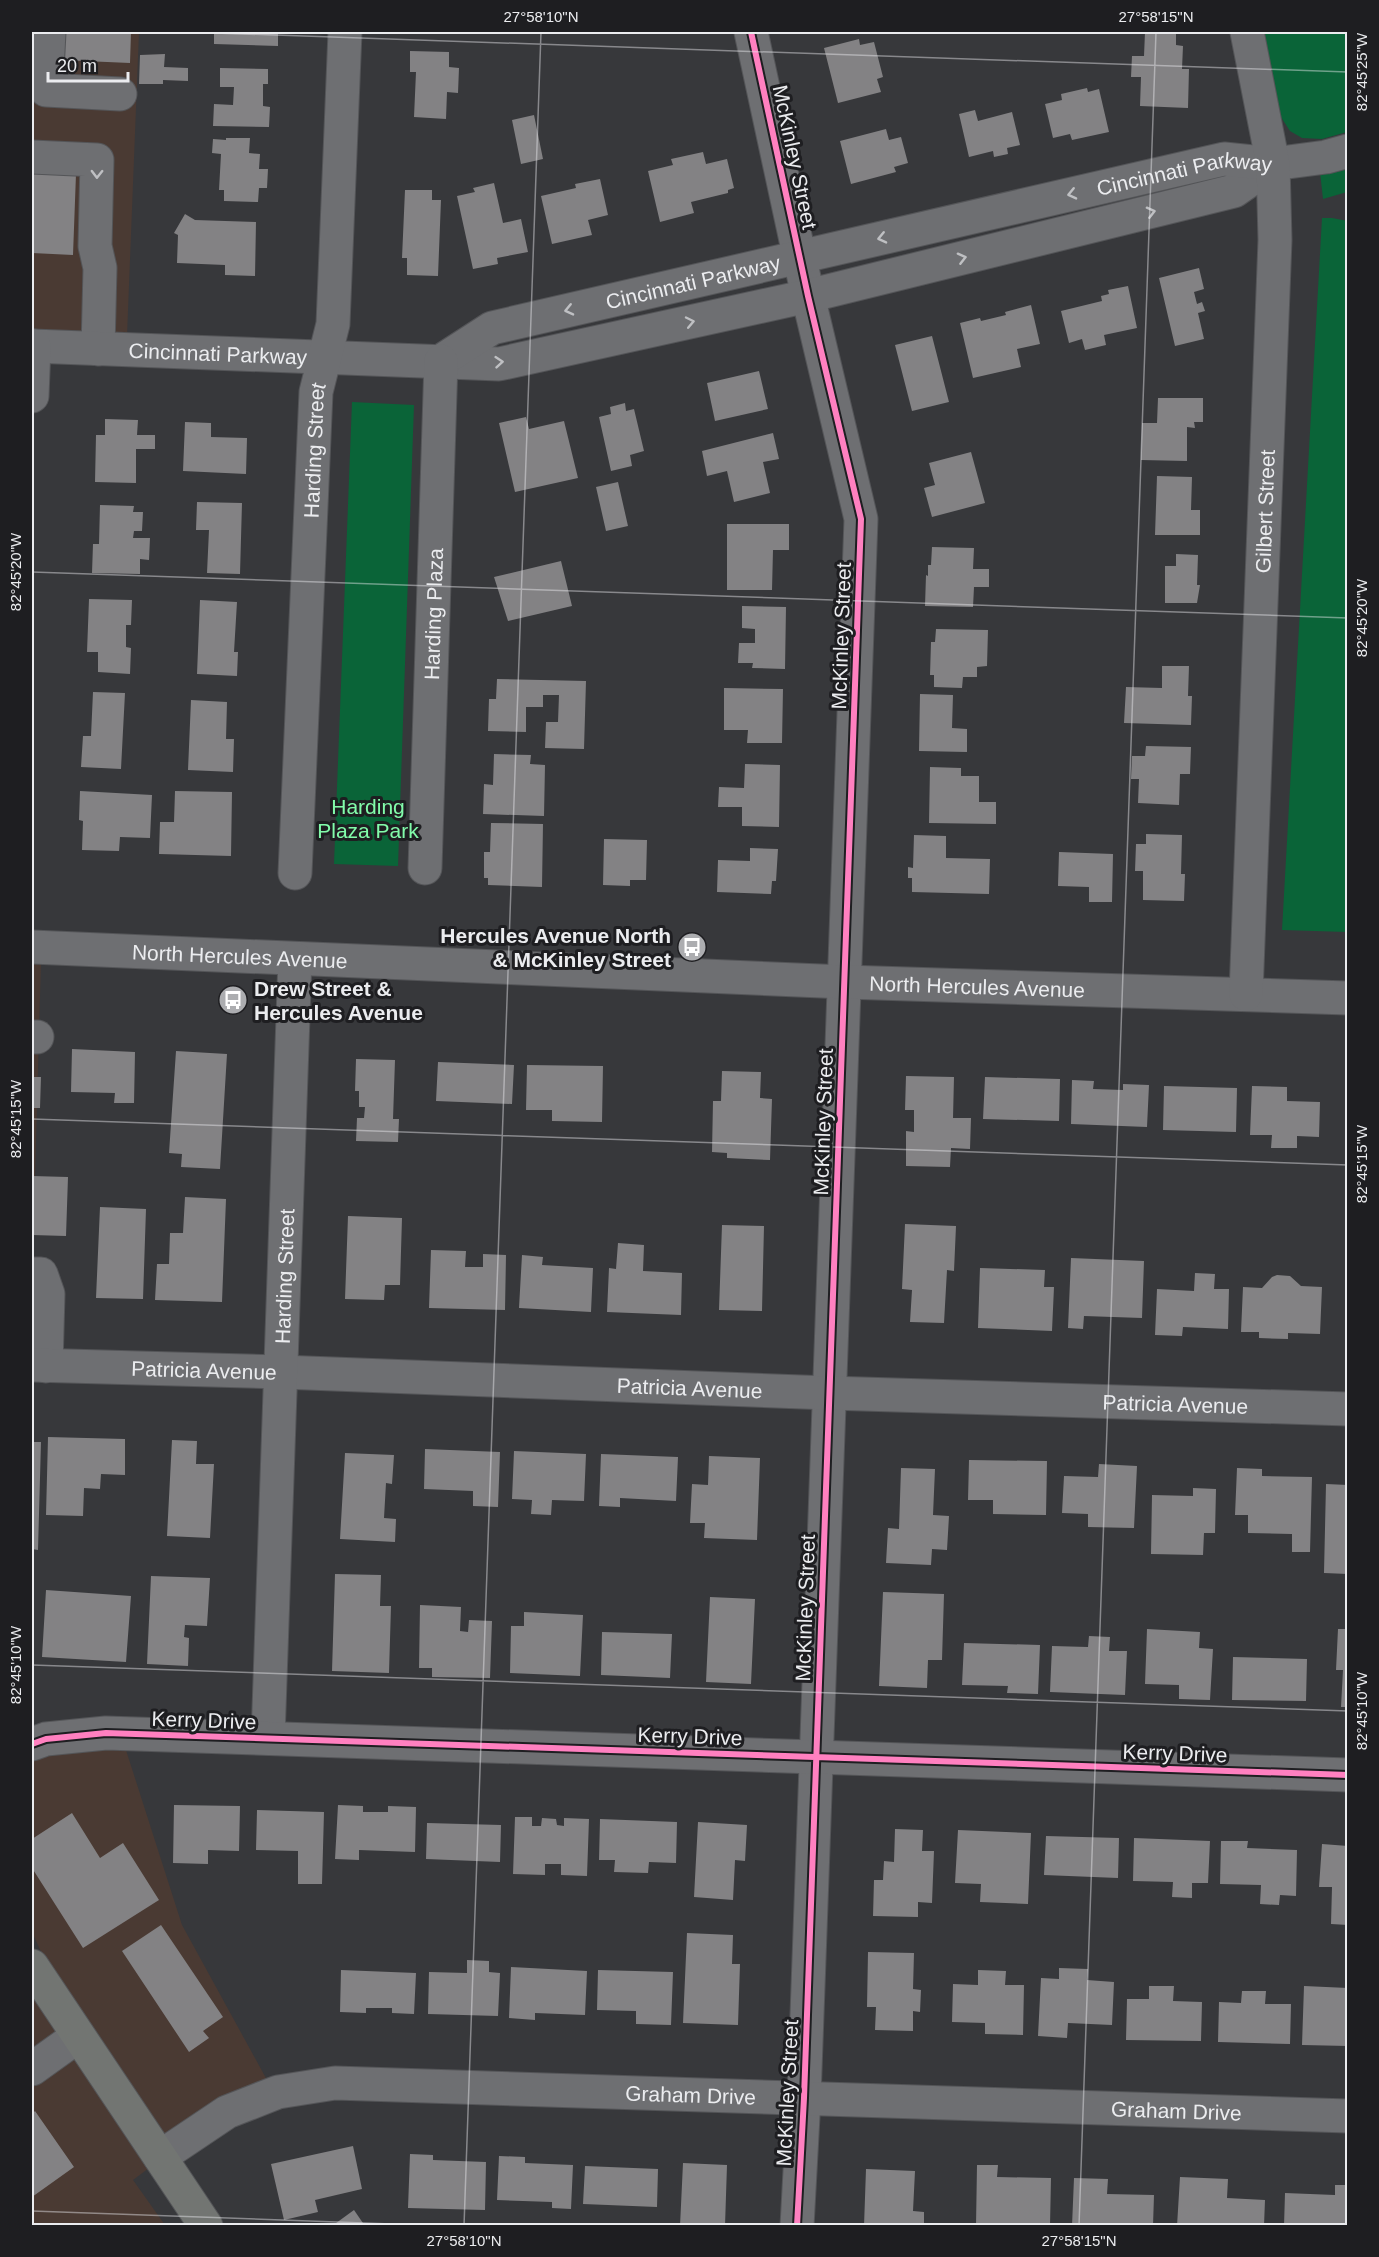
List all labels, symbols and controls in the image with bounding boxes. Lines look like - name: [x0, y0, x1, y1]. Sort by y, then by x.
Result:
- text: 27°58'10"N: [503, 8, 579, 25]
- text: 27°58'15"N: [1118, 8, 1194, 25]
- text: 82°45'25"W: [1353, 32, 1370, 111]
- scale bar: [48, 45, 128, 83]
- text: 20 m: [57, 56, 97, 76]
- street label: McKinley Street: [768, 83, 822, 231]
- street label: Cincinnati Parkway: [1094, 148, 1274, 200]
- one-way arrow: [90, 169, 103, 178]
- one-way arrow: [1067, 187, 1077, 200]
- one-way arrow: [1146, 206, 1156, 219]
- one-way arrow: [877, 231, 887, 244]
- street label: Cincinnati Parkway: [603, 250, 783, 313]
- one-way arrow: [956, 253, 966, 266]
- one-way arrow: [564, 303, 574, 316]
- one-way arrow: [685, 316, 695, 329]
- street label: Cincinnati Parkway: [128, 338, 308, 368]
- one-way arrow: [495, 356, 504, 369]
- street label: Harding Street: [299, 380, 329, 519]
- street label: Gilbert Street: [1251, 449, 1278, 574]
- text: 82°45'20"W: [7, 532, 24, 611]
- street label: Harding Plaza: [419, 547, 447, 680]
- street label: McKinley Street: [827, 562, 855, 710]
- text: 82°45'20"W: [1353, 578, 1370, 657]
- park label: Harding Plaza Park: [317, 795, 419, 842]
- place label: Hercules Avenue North & McKinley Street: [440, 924, 671, 971]
- bus stop icon: Hercules Avenue North & McKinley Street: [676, 931, 708, 963]
- street label: North Hercules Avenue: [132, 940, 348, 972]
- street label: North Hercules Avenue: [869, 971, 1085, 1001]
- place label: Drew Street & Hercules Avenue: [254, 977, 423, 1024]
- bus stop icon: Drew Street & Hercules Avenue: [217, 984, 249, 1016]
- street label: McKinley Street: [809, 1048, 837, 1196]
- text: 82°45'15"W: [7, 1079, 24, 1158]
- text: 82°45'15"W: [1353, 1124, 1370, 1203]
- street label: Harding Street: [270, 1208, 298, 1344]
- street label: Patricia Avenue: [131, 1356, 277, 1383]
- street label: Patricia Avenue: [616, 1373, 763, 1402]
- street label: Patricia Avenue: [1102, 1390, 1248, 1417]
- street label: McKinley Street: [791, 1534, 819, 1682]
- text: 82°45'10"W: [7, 1625, 24, 1704]
- text: 82°45'10"W: [1353, 1671, 1370, 1750]
- street label: Kerry Drive: [151, 1707, 257, 1733]
- street label: Kerry Drive: [637, 1723, 743, 1749]
- street label: Kerry Drive: [1122, 1740, 1228, 1766]
- street label: McKinley Street: [772, 2019, 802, 2167]
- street label: Graham Drive: [625, 2081, 756, 2108]
- street label: Graham Drive: [1111, 2097, 1242, 2124]
- text: 27°58'10"N: [426, 2232, 502, 2249]
- text: 27°58'15"N: [1041, 2232, 1117, 2249]

